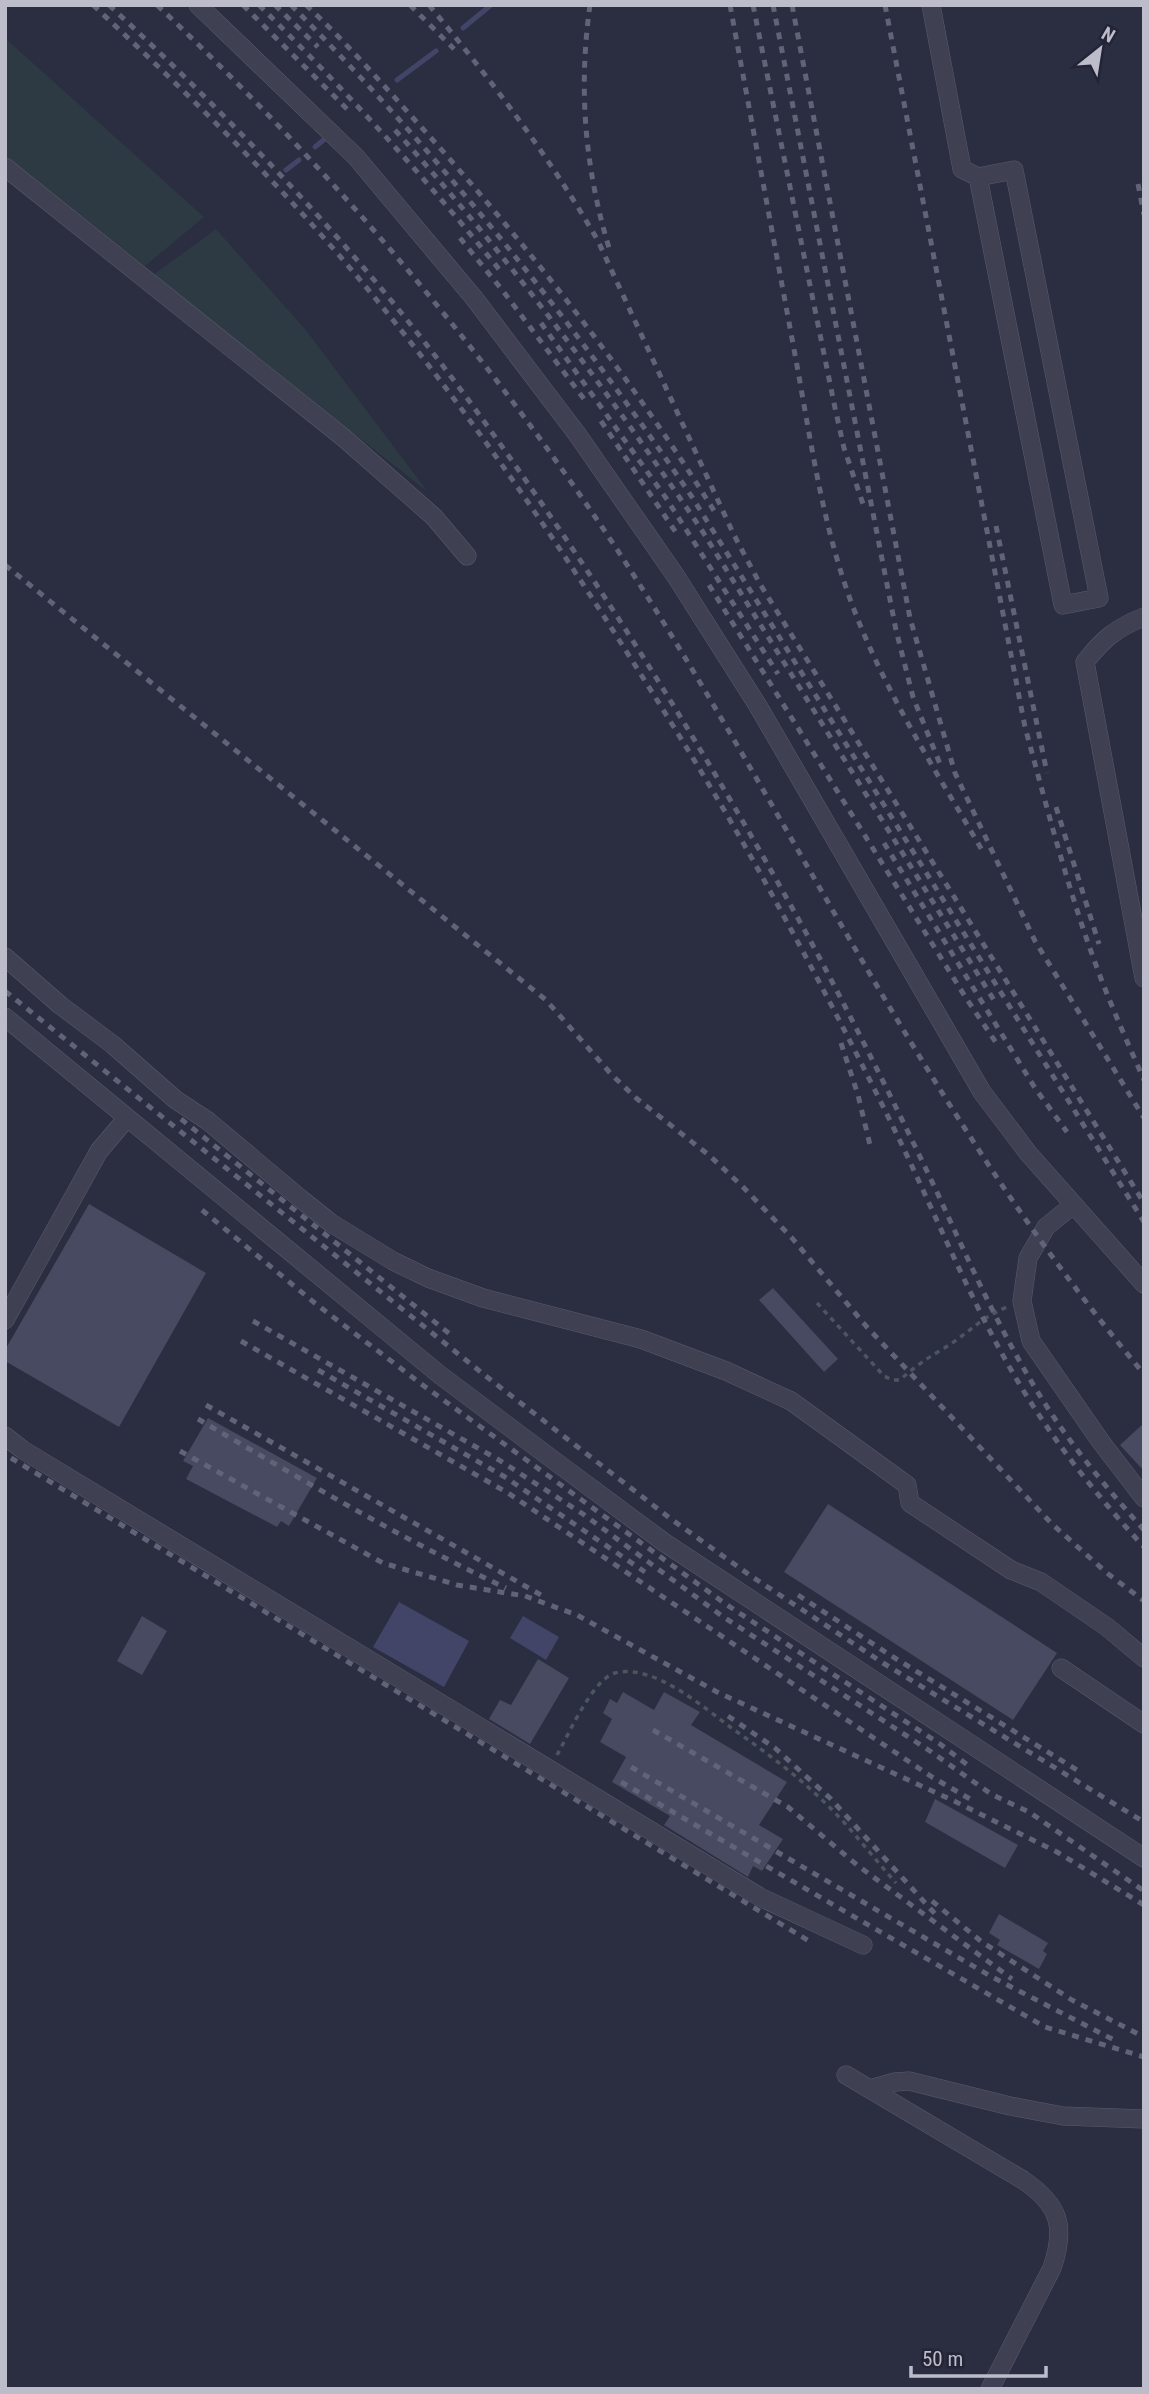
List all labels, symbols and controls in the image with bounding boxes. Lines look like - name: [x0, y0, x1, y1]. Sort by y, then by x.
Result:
- north arrow: [1065, 14, 1135, 84]
- text: N: [1097, 22, 1119, 48]
- scale bar: [911, 2334, 1046, 2378]
- text: 50 m: [922, 2347, 963, 2371]

